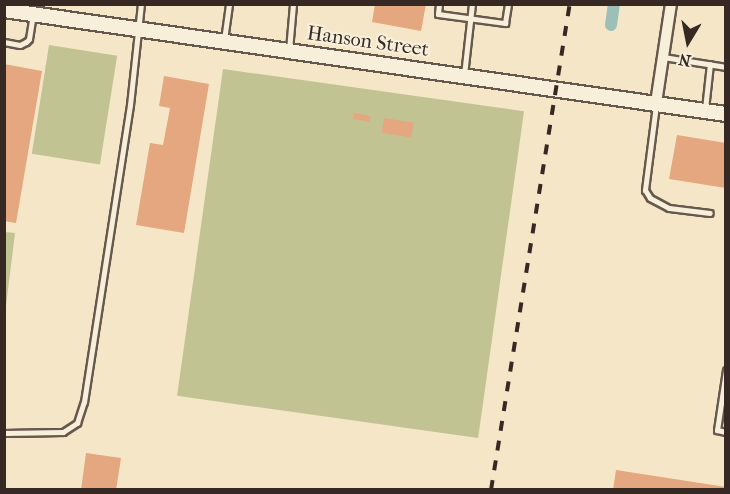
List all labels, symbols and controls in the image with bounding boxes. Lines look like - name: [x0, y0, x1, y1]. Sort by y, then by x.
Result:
- north arrow: [658, 12, 718, 72]
- street label: Hanson Street: [306, 21, 430, 61]
- text: N: [677, 50, 692, 71]

